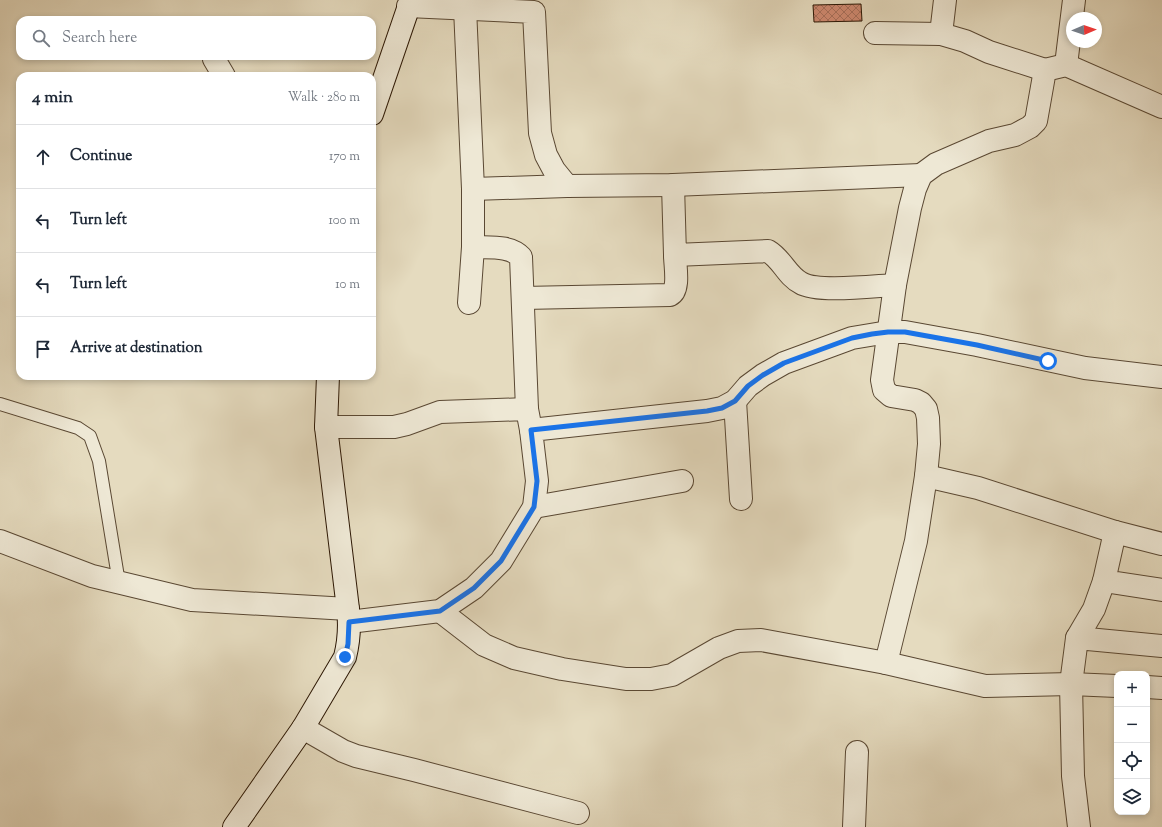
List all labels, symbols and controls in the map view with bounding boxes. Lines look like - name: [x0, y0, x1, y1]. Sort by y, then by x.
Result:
- north arrow: [1066, 12, 1102, 48]
- search box: [16, 16, 376, 60]
- icon: search: [30, 27, 52, 49]
- text: Search here: [62, 28, 137, 49]
- text: 4 min: [32, 86, 73, 110]
- text: Walk · 280 m: [288, 89, 360, 107]
- icon: ahead: [32, 146, 54, 168]
- text: Continue: [70, 146, 132, 167]
- text: 170 m: [329, 148, 360, 166]
- icon: left: [32, 210, 54, 232]
- text: Turn left: [70, 210, 127, 231]
- text: 100 m: [328, 212, 360, 230]
- icon: left: [32, 274, 54, 296]
- text: Turn left: [70, 274, 127, 295]
- text: 10 m: [335, 276, 360, 294]
- icon: arrive: [32, 338, 54, 360]
- text: Arrive at destination: [70, 338, 203, 359]
- route start: [1039, 352, 1057, 370]
- route end: [336, 648, 354, 666]
- map controls: [1114, 671, 1150, 815]
- button: +: [1114, 671, 1150, 707]
- button: −: [1114, 707, 1150, 743]
- button: locate: [1114, 743, 1150, 779]
- button: layers: [1114, 779, 1150, 815]

